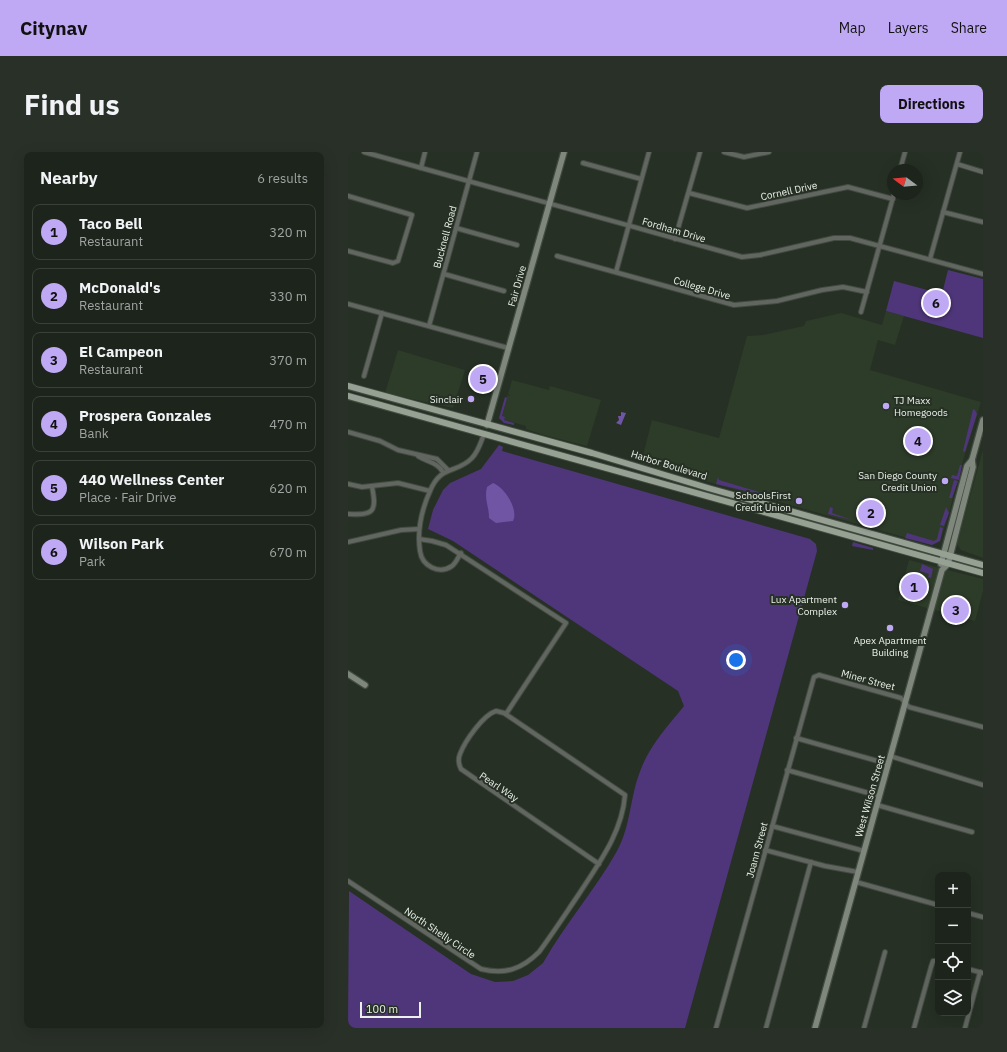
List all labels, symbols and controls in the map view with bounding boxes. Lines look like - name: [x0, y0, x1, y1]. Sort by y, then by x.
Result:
- text: Citynav: [20, 16, 87, 40]
- text: Map: [839, 19, 866, 37]
- text: Layers: [888, 19, 929, 37]
- text: Share: [951, 19, 987, 37]
- button: Directions: [880, 85, 983, 123]
- text: Find us: [24, 86, 120, 123]
- north arrow: [887, 164, 923, 200]
- text: Nearby: [40, 167, 98, 189]
- text: 6 results: [257, 170, 308, 187]
- street label: Cornell Drive: [759, 179, 819, 203]
- street label: Bucknell Road: [430, 204, 460, 270]
- text: Taco Bell: [79, 214, 142, 233]
- street label: Fordham Drive: [641, 215, 708, 245]
- text: 1: [50, 224, 58, 241]
- text: 320 m: [269, 224, 307, 241]
- text: Restaurant: [79, 233, 143, 250]
- street label: Fair Drive: [505, 263, 529, 308]
- street label: College Drive: [672, 274, 733, 303]
- text: McDonald's: [79, 278, 161, 297]
- text: 2: [50, 288, 58, 305]
- text: 330 m: [269, 288, 307, 305]
- pin: 6: [923, 288, 949, 318]
- text: Restaurant: [79, 297, 143, 314]
- text: El Campeon: [79, 342, 163, 361]
- text: 3: [50, 352, 58, 369]
- text: 370 m: [269, 352, 307, 369]
- text: Restaurant: [79, 361, 143, 378]
- pin: 5: [470, 364, 496, 394]
- place label: Sinclair: [430, 393, 463, 406]
- marker: Sinclair: [466, 394, 476, 404]
- place label: TJ Maxx Homegoods: [894, 394, 948, 419]
- marker: TJ Maxx Homegoods: [881, 401, 891, 411]
- text: Prospera Gonzales: [79, 406, 211, 425]
- text: 4: [50, 416, 58, 433]
- text: 470 m: [269, 416, 307, 433]
- text: Bank: [79, 425, 109, 442]
- pin: 4: [905, 426, 931, 456]
- street label: Harbor Boulevard: [629, 447, 709, 483]
- place label: San Diego County Credit Union: [858, 469, 937, 494]
- text: 440 Wellness Center: [79, 470, 224, 489]
- marker: San Diego County Credit Union: [940, 476, 950, 486]
- text: 5: [50, 480, 58, 497]
- text: 620 m: [269, 480, 307, 497]
- text: Place · Fair Drive: [79, 489, 176, 506]
- place label: SchoolsFirst Credit Union: [735, 489, 791, 514]
- marker: SchoolsFirst Credit Union: [794, 496, 804, 506]
- pin: 2: [858, 498, 884, 528]
- text: Wilson Park: [79, 534, 164, 553]
- text: 6: [50, 544, 58, 561]
- text: 670 m: [269, 544, 307, 561]
- text: Park: [79, 553, 105, 570]
- pin: 1: [901, 572, 927, 602]
- place label: Lux Apartment Complex: [771, 593, 837, 618]
- pin: 3: [943, 595, 969, 625]
- marker: Lux Apartment Complex: [840, 600, 850, 610]
- marker: Apex Apartment Building: [885, 623, 895, 633]
- place label: Apex Apartment Building: [853, 634, 927, 659]
- your location: [726, 650, 746, 670]
- street label: Miner Street: [840, 667, 897, 694]
- street label: West Wilson Street: [852, 753, 888, 839]
- street label: Pearl Way: [477, 769, 521, 805]
- street label: Joann Street: [743, 820, 771, 879]
- map controls: [935, 872, 971, 1016]
- button: +: [935, 872, 971, 908]
- street label: North Shelly Circle: [402, 904, 479, 962]
- button: −: [935, 908, 971, 944]
- button: locate: [935, 944, 971, 980]
- button: layers: [935, 980, 971, 1016]
- scale bar: [360, 1000, 421, 1019]
- text: 100 m: [366, 1002, 398, 1016]

